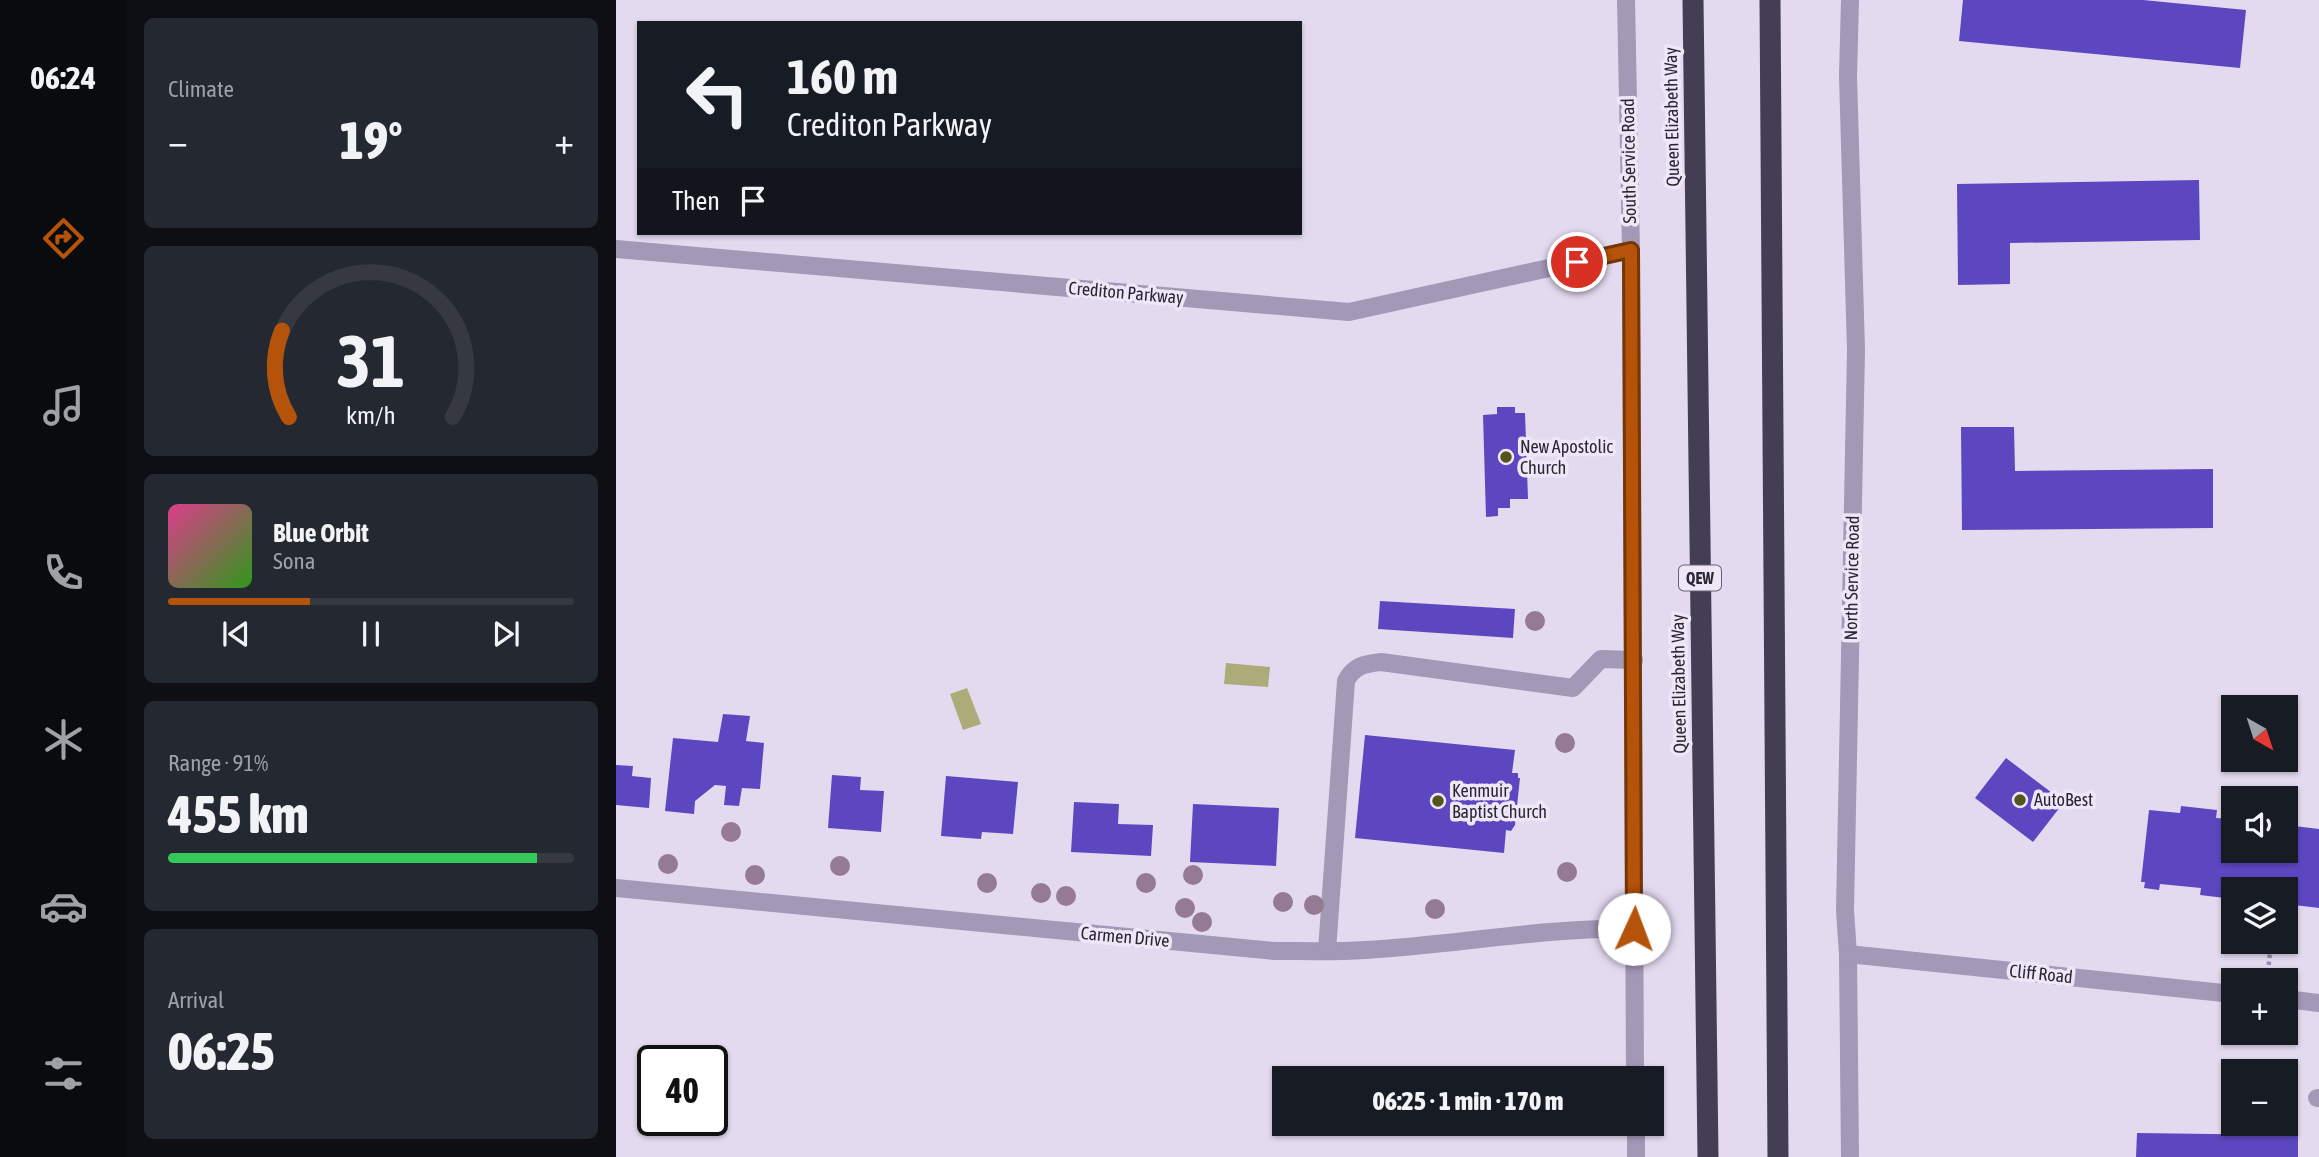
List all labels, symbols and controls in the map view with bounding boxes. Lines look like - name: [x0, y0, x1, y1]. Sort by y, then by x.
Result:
- street label: Queen Elizabeth Way: [1660, 47, 1683, 187]
- text: 160 m: [787, 48, 898, 104]
- icon: left: [672, 49, 763, 140]
- text: 06:24: [30, 59, 96, 96]
- text: Climate: [168, 76, 234, 102]
- street label: South Service Road: [1617, 98, 1640, 224]
- text: Crediton Parkway: [787, 106, 992, 143]
- text: 19°: [339, 110, 403, 170]
- text: −: [168, 119, 188, 162]
- text: +: [554, 119, 574, 162]
- icon: arrive: [734, 182, 772, 220]
- text: Then: [672, 186, 720, 216]
- icon: directions: [39, 214, 88, 263]
- pin: [1547, 232, 1607, 292]
- icon: arrive: [1558, 243, 1596, 281]
- street label: Crediton Parkway: [1068, 277, 1184, 308]
- text: 31: [337, 319, 405, 402]
- icon: music: [39, 381, 88, 430]
- text: km/h: [346, 400, 396, 428]
- place label: New Apostolic Church: [1520, 436, 1613, 478]
- marker: New Apostolic Church: [1498, 449, 1514, 465]
- street label: North Service Road: [1840, 515, 1863, 641]
- text: Blue Orbit: [273, 518, 369, 548]
- icon: phone: [39, 548, 88, 597]
- text: Sona: [273, 548, 315, 574]
- road number: QEW: [1679, 566, 1721, 590]
- street label: Queen Elizabeth Way: [1667, 614, 1690, 754]
- icon: previous: [217, 615, 255, 653]
- icon: pause: [352, 615, 390, 653]
- icon: next: [487, 615, 525, 653]
- north arrow: [2221, 695, 2298, 772]
- map controls: [2221, 695, 2298, 1136]
- icon: climate: [39, 715, 88, 764]
- text: Range · 91%: [168, 750, 268, 776]
- place label: Kenmuir Baptist Church: [1452, 780, 1547, 822]
- text: 455 km: [168, 784, 309, 844]
- button: sound: [2221, 786, 2298, 863]
- place label: AutoBest: [2034, 789, 2093, 810]
- marker: AutoBest: [2012, 792, 2028, 808]
- marker: Kenmuir Baptist Church: [1430, 793, 1446, 809]
- button: layers: [2221, 877, 2298, 954]
- icon: car: [39, 882, 88, 931]
- position arrow: [1597, 892, 1671, 966]
- street label: Carmen Drive: [1080, 922, 1170, 951]
- street label: Cliff Road: [2008, 960, 2074, 987]
- button: +: [2221, 968, 2298, 1045]
- text: Arrival: [168, 987, 224, 1013]
- text: 06:25: [168, 1021, 275, 1081]
- speed limit sign: 40: [637, 1045, 728, 1136]
- icon: filters: [39, 1049, 88, 1098]
- button: −: [2221, 1059, 2298, 1136]
- text: 06:25 · 1 min · 170 m: [1373, 1086, 1563, 1116]

